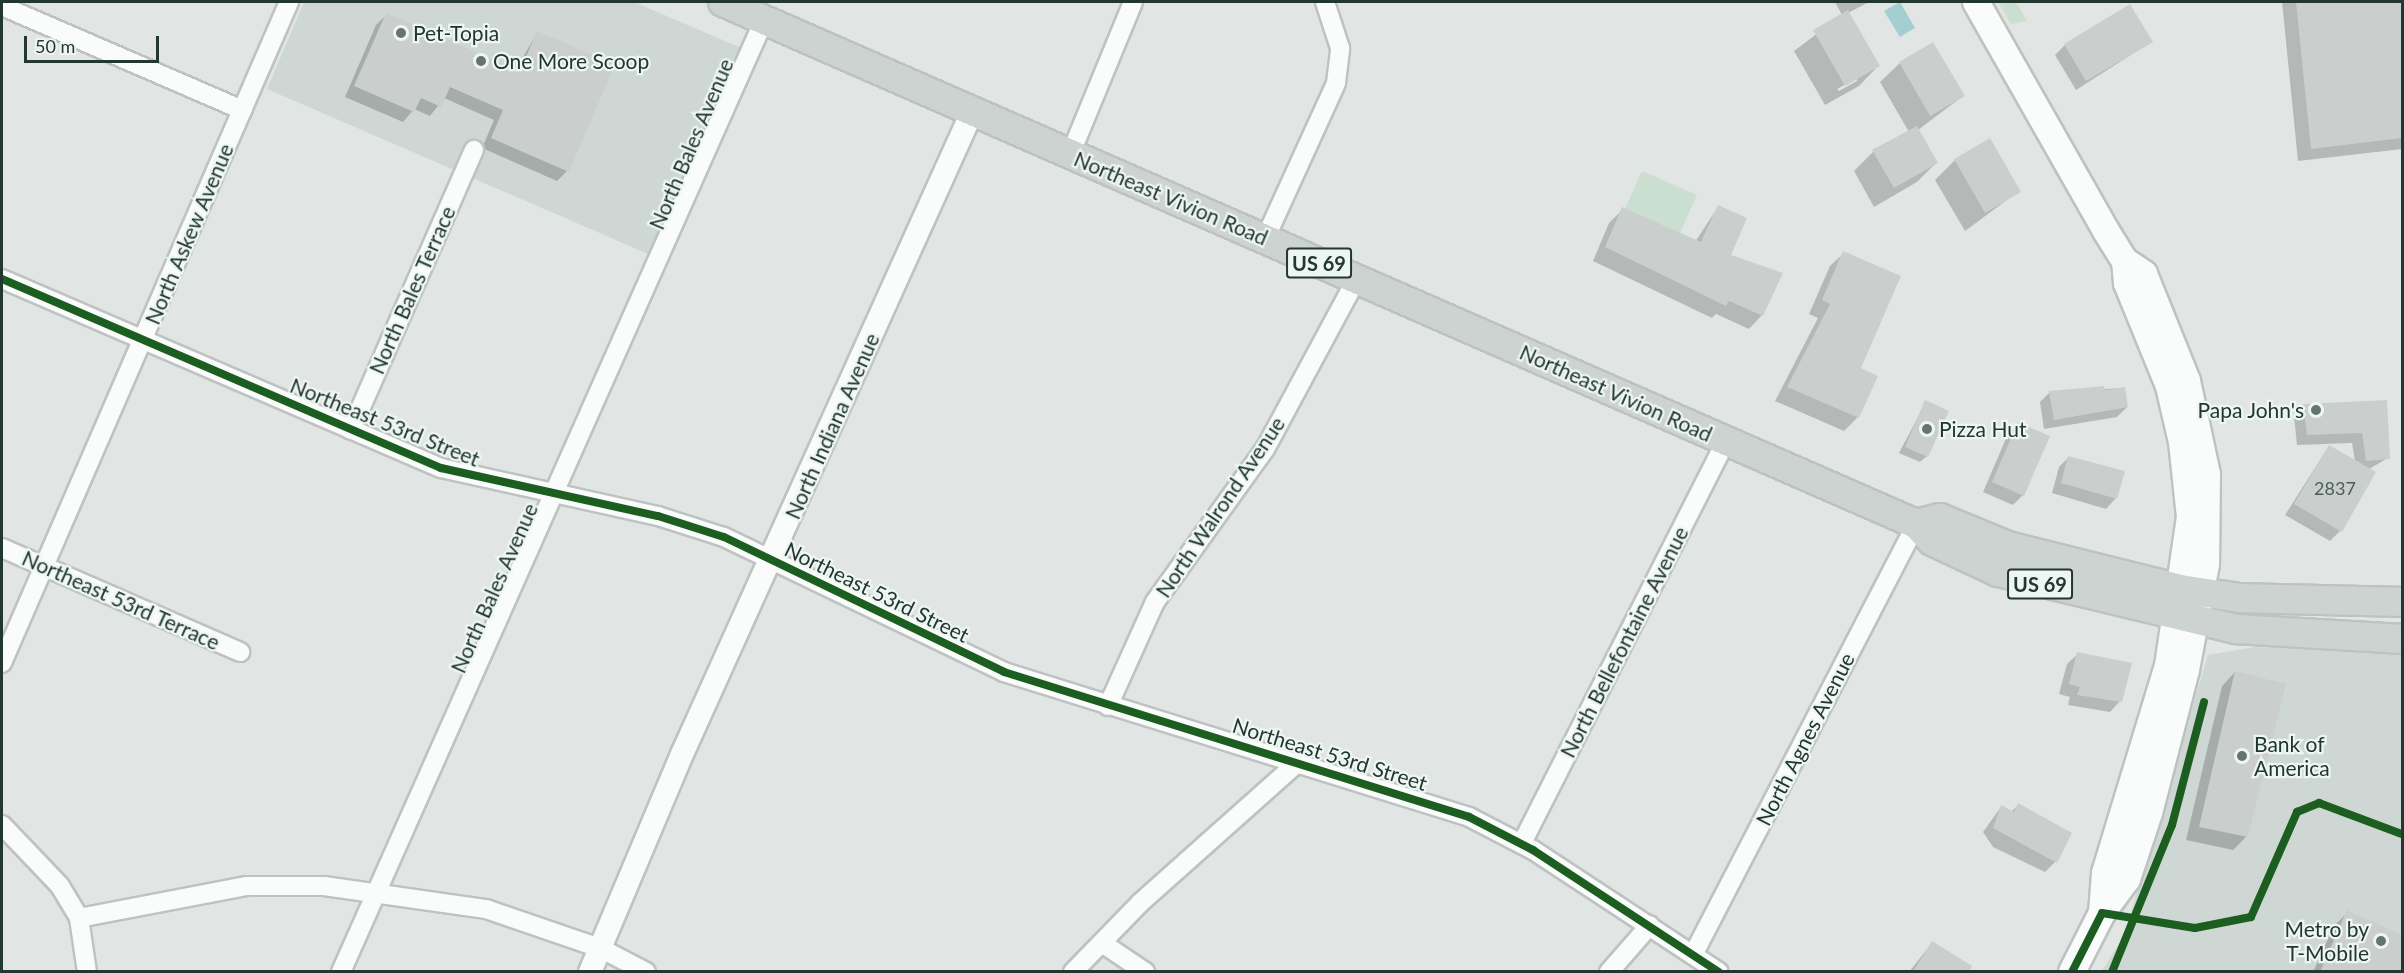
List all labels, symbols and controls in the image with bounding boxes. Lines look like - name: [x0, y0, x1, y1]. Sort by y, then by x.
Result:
- place label: Pet-Topia: [413, 20, 499, 46]
- scale bar: [27, 24, 162, 62]
- marker: Pet-Topia: [394, 26, 408, 40]
- text: 50 m: [35, 35, 75, 57]
- place label: One More Scoop: [493, 48, 649, 74]
- marker: One More Scoop: [474, 54, 488, 68]
- street label: North Bales Avenue: [644, 55, 738, 233]
- street label: North Askew Avenue: [139, 139, 239, 329]
- street label: Northeast Vivion Road: [1070, 146, 1272, 250]
- street label: North Bales Terrace: [364, 202, 460, 378]
- road number: US 69: [1286, 246, 1352, 280]
- street label: North Indiana Avenue: [779, 329, 885, 523]
- street label: Northeast Vivion Road: [1516, 339, 1716, 447]
- street label: Northeast 53rd Street: [287, 372, 483, 472]
- place label: Papa John's: [2197, 397, 2304, 423]
- marker: Papa John's: [2309, 403, 2323, 417]
- street label: North Walrond Avenue: [1150, 412, 1290, 602]
- place label: Pizza Hut: [1939, 416, 2026, 442]
- marker: Pizza Hut: [1920, 422, 1934, 436]
- house number: 2837: [2314, 477, 2356, 499]
- street label: North Bales Avenue: [445, 499, 543, 677]
- street label: North Bellefontaine Avenue: [1555, 522, 1693, 762]
- street label: Northeast 53rd Street: [781, 536, 973, 648]
- street label: Northeast 53rd Terrace: [18, 545, 224, 655]
- road number: US 69: [2007, 567, 2073, 601]
- street label: North Agnes Avenue: [1750, 648, 1860, 830]
- street label: Northeast 53rd Street: [1230, 712, 1430, 796]
- place label: Bank of America: [2254, 731, 2330, 781]
- marker: Bank of America: [2235, 749, 2249, 763]
- place label: Metro by T-Mobile: [2284, 916, 2369, 966]
- marker: Metro by T-Mobile: [2374, 934, 2388, 948]

